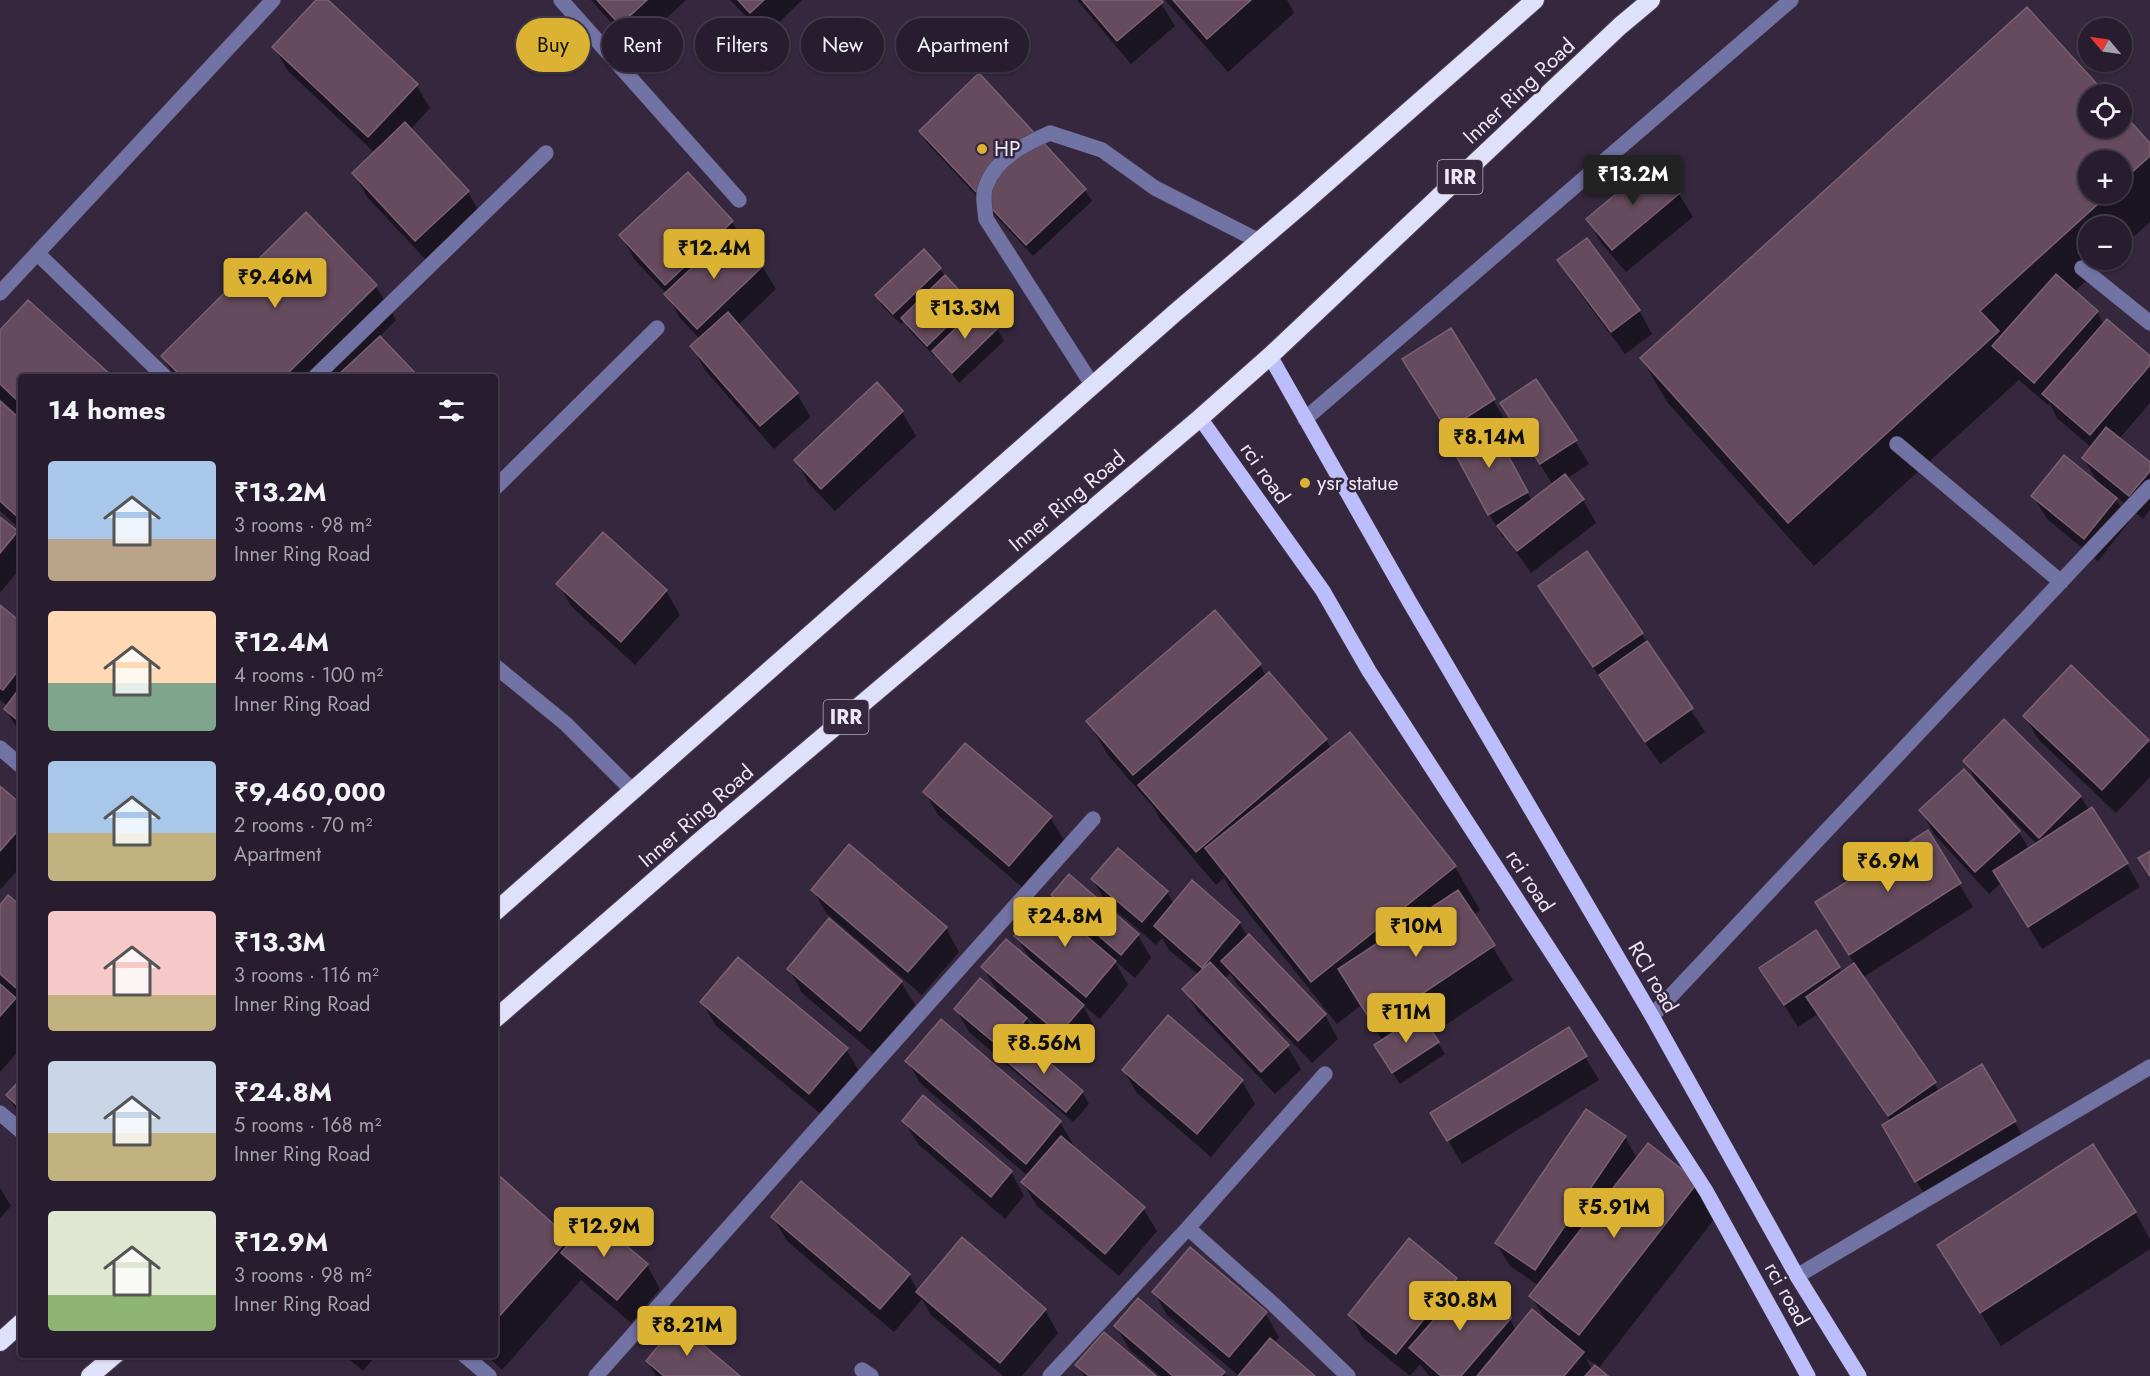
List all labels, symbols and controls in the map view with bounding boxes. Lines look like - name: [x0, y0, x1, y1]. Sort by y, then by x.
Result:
- chip: Buy: [516, 18, 590, 72]
- chip: Rent: [602, 18, 683, 72]
- chip: Filters: [695, 18, 789, 72]
- chip: New: [801, 18, 884, 72]
- chip: Apartment: [896, 18, 1029, 72]
- north arrow: [2078, 18, 2132, 72]
- map controls: [2078, 18, 2132, 270]
- street label: Inner Ring Road: [1456, 31, 1582, 151]
- button: locate: [2078, 84, 2132, 138]
- place label: HP: [994, 134, 1021, 164]
- marker: HP: [975, 142, 989, 156]
- button: +: [2078, 150, 2132, 204]
- pin: ₹13.2M: [1584, 155, 1682, 206]
- road number: IRR: [1438, 160, 1482, 194]
- text: ₹13.2M: [1597, 160, 1669, 189]
- button: −: [2078, 216, 2132, 270]
- pin: ₹12.4M: [665, 229, 763, 280]
- text: ₹12.4M: [678, 234, 750, 263]
- pin: ₹9.46M: [226, 258, 324, 309]
- text: ₹9.46M: [237, 263, 313, 292]
- pin: ₹13.3M: [916, 289, 1014, 340]
- text: ₹13.3M: [930, 294, 1000, 323]
- text: 14 homes: [48, 391, 165, 429]
- icon: filters: [435, 394, 468, 427]
- pin: ₹8.14M: [1440, 418, 1538, 469]
- text: ₹8.14M: [1453, 423, 1525, 452]
- street label: rci road: [1233, 436, 1297, 510]
- street label: Inner Ring Road: [1002, 443, 1132, 559]
- place label: ysr statue: [1317, 468, 1399, 498]
- text: ₹13.2M: [234, 473, 326, 511]
- marker: ysr statue: [1298, 476, 1312, 490]
- icon: home: [96, 485, 168, 557]
- text: 3 rooms · 98 m²: [234, 511, 372, 540]
- text: Inner Ring Road: [234, 540, 371, 569]
- text: ₹12.4M: [234, 623, 329, 661]
- icon: home: [96, 635, 168, 707]
- text: 4 rooms · 100 m²: [234, 661, 383, 690]
- text: Inner Ring Road: [234, 690, 371, 719]
- road number: IRR: [824, 700, 868, 734]
- street label: Inner Ring Road: [632, 758, 760, 874]
- text: ₹9,460,000: [234, 773, 386, 811]
- icon: home: [96, 785, 168, 857]
- text: 2 rooms · 70 m²: [234, 811, 372, 840]
- text: Apartment: [234, 840, 321, 869]
- pin: ₹6.9M: [1846, 842, 1930, 893]
- street label: rci road: [1499, 844, 1561, 918]
- text: ₹6.9M: [1857, 847, 1919, 876]
- pin: ₹24.8M: [1016, 897, 1114, 948]
- text: ₹24.8M: [1027, 902, 1103, 931]
- pin: ₹10M: [1380, 907, 1452, 958]
- text: ₹10M: [1390, 912, 1442, 941]
- text: ₹13.3M: [234, 923, 326, 961]
- icon: home: [96, 935, 168, 1007]
- street label: RCI road: [1621, 936, 1685, 1018]
- text: 3 rooms · 116 m²: [234, 961, 379, 990]
- text: Inner Ring Road: [234, 990, 371, 1019]
- pin: ₹11M: [1370, 993, 1442, 1044]
- text: ₹11M: [1381, 998, 1431, 1027]
- pin: ₹8.56M: [995, 1024, 1093, 1075]
- text: ₹8.56M: [1007, 1029, 1081, 1058]
- text: ₹24.8M: [234, 1073, 332, 1111]
- icon: home: [96, 1085, 168, 1157]
- text: 5 rooms · 168 m²: [234, 1111, 381, 1140]
- text: Inner Ring Road: [234, 1140, 371, 1169]
- pin: ₹5.91M: [1565, 1188, 1663, 1239]
- text: ₹5.91M: [1578, 1193, 1650, 1222]
- pin: ₹12.9M: [555, 1207, 653, 1258]
- text: ₹12.9M: [568, 1212, 640, 1241]
- text: ₹12.9M: [234, 1223, 328, 1261]
- icon: home: [96, 1235, 168, 1307]
- street label: rci road: [1757, 1256, 1817, 1332]
- text: 3 rooms · 98 m²: [234, 1261, 372, 1290]
- pin: ₹30.8M: [1411, 1281, 1509, 1332]
- text: ₹30.8M: [1423, 1286, 1497, 1315]
- text: Inner Ring Road: [234, 1290, 371, 1319]
- pin: ₹8.21M: [638, 1306, 736, 1357]
- text: ₹8.21M: [651, 1311, 723, 1340]

